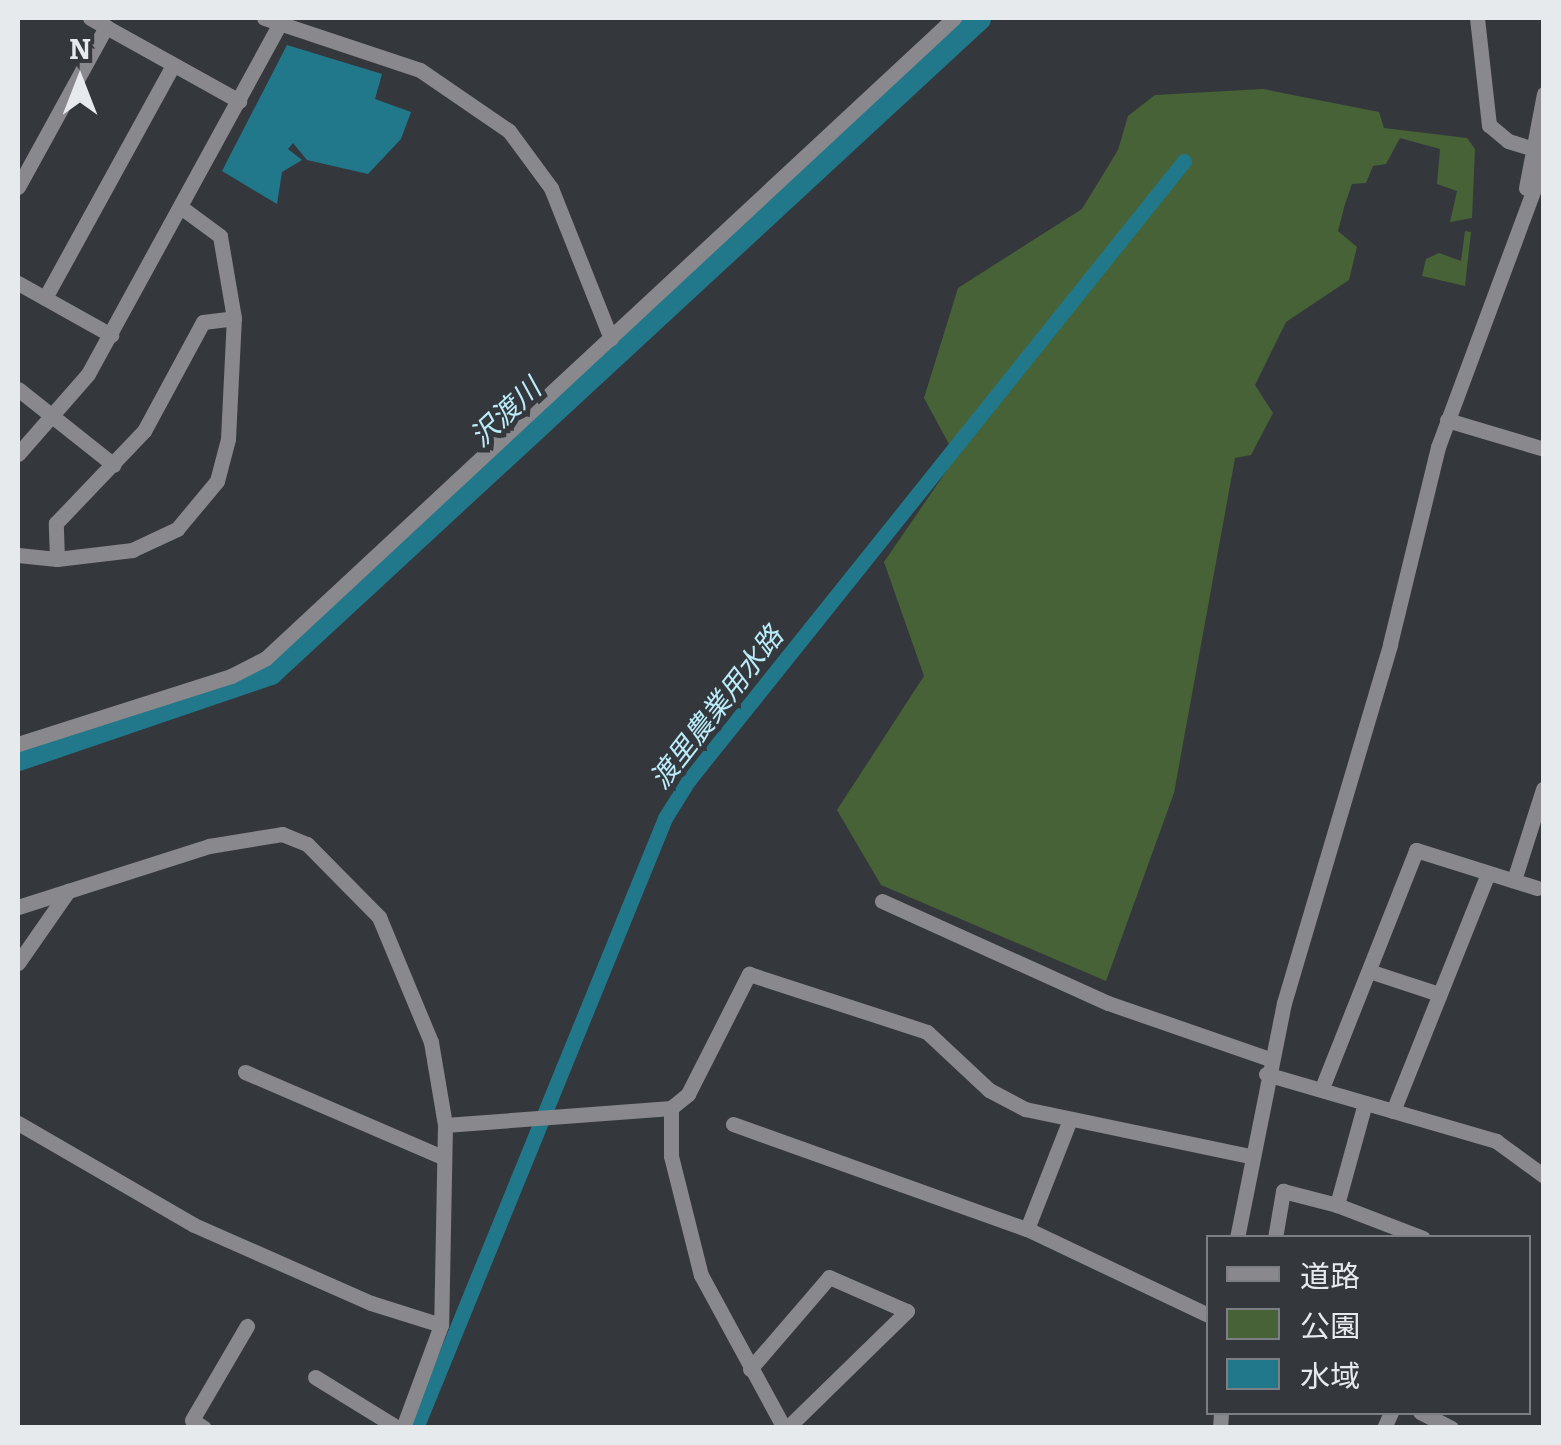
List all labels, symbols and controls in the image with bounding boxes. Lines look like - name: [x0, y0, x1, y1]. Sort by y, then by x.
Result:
- north arrow: [30, 30, 130, 130]
- text: N: [69, 33, 91, 66]
- water label: 沢渡川: [464, 372, 548, 454]
- water label: 渡里農業用水路: [643, 620, 791, 796]
- legend: [1206, 1235, 1531, 1415]
- text: 道路: [1300, 1259, 1360, 1295]
- text: 公園: [1300, 1309, 1360, 1345]
- text: 水域: [1300, 1359, 1360, 1395]

